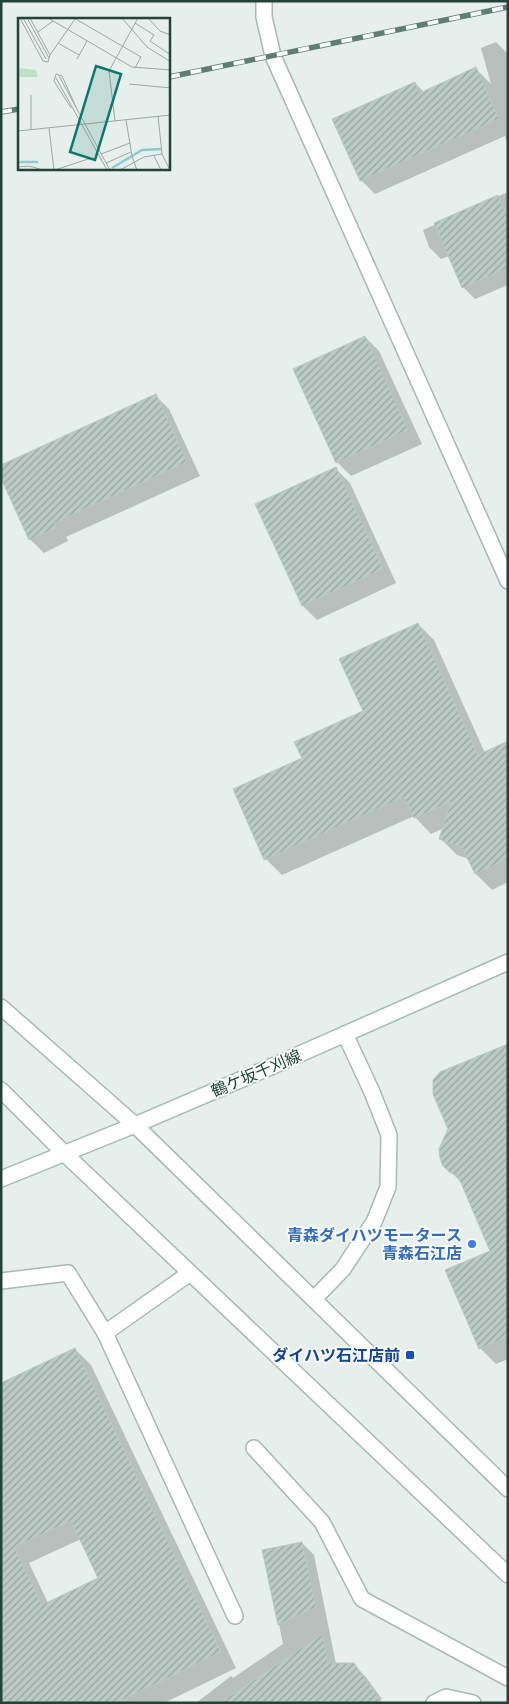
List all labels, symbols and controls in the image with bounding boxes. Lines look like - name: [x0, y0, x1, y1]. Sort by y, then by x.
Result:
- inset map: [18, 18, 170, 170]
- street label: 鶴ケ坂千刈線: [208, 1044, 304, 1102]
- place label: 青森ダイハツモータース 青森石江店: [287, 1224, 462, 1264]
- marker: 青森ダイハツモータース 青森石江店: [466, 1238, 478, 1250]
- place label: ダイハツ石江店前: [272, 1344, 400, 1366]
- marker: ダイハツ石江店前: [404, 1349, 416, 1361]

